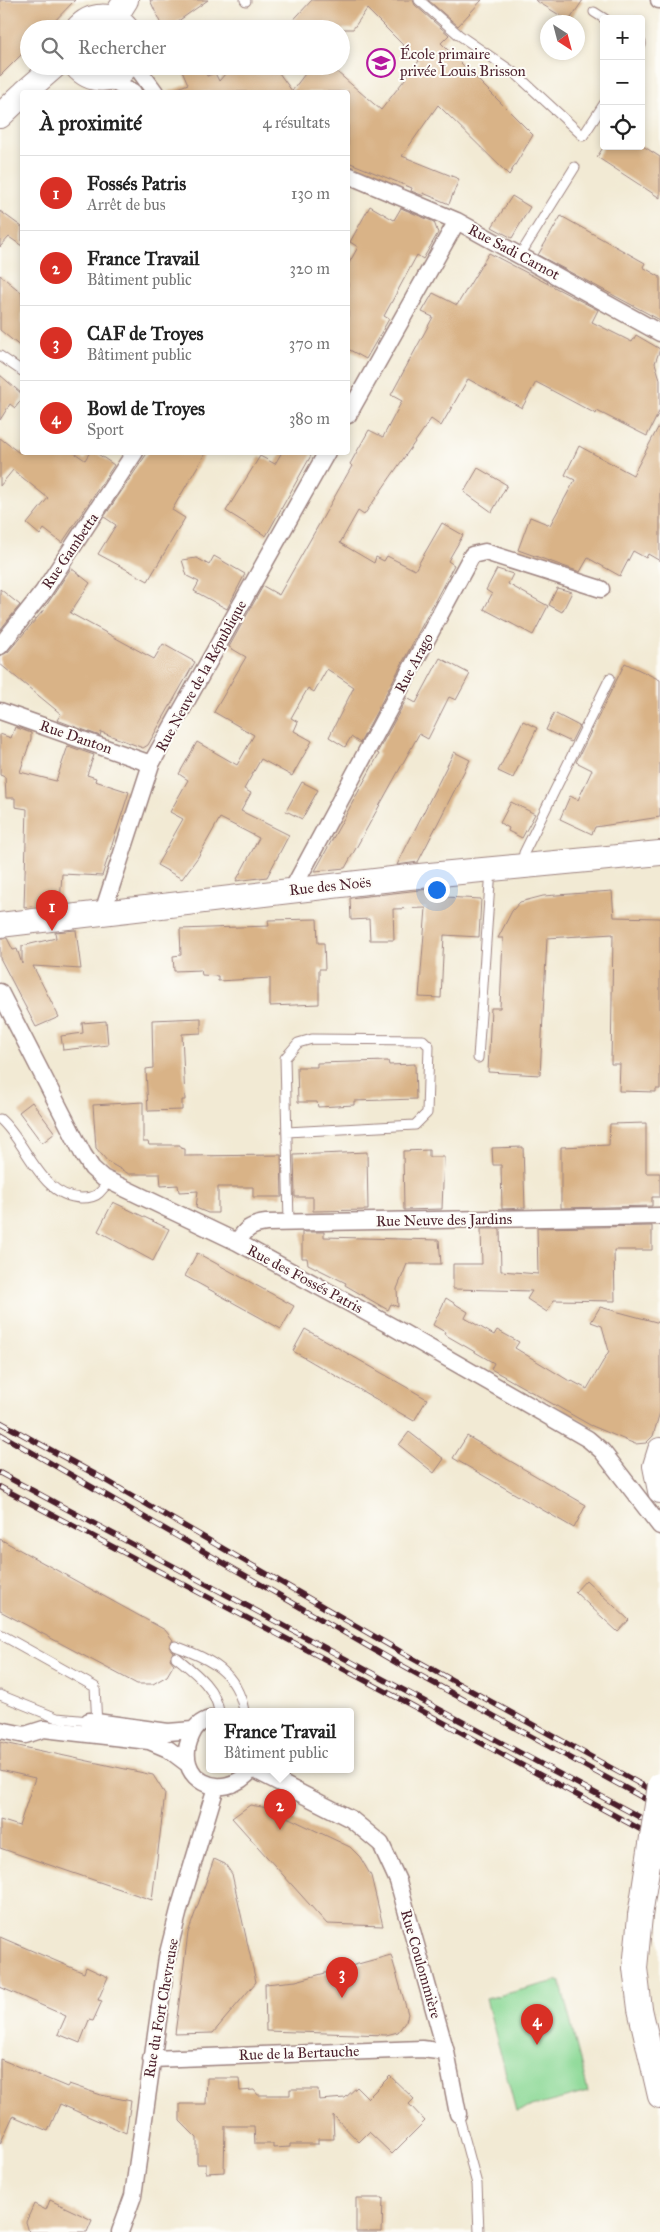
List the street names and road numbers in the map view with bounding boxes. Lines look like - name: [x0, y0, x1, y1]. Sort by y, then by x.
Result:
- street label: Rue Sadi Carnot: [465, 220, 563, 284]
- street label: Rue Gambetta: [38, 509, 102, 593]
- street label: Rue Neuve de la République: [152, 597, 251, 755]
- street label: Rue Arago: [391, 630, 437, 696]
- street label: Rue Danton: [38, 716, 114, 758]
- street label: Rue des Noës: [288, 873, 372, 899]
- street label: Rue Neuve des Jardins: [376, 1210, 512, 1231]
- street label: Rue des Fossés Patris: [244, 1241, 366, 1317]
- street label: Rue Coulommière: [397, 1907, 445, 2021]
- street label: Rue du Fort Chevreuse: [140, 1937, 182, 2079]
- street label: Rue de la Bertauche: [238, 2042, 360, 2064]

